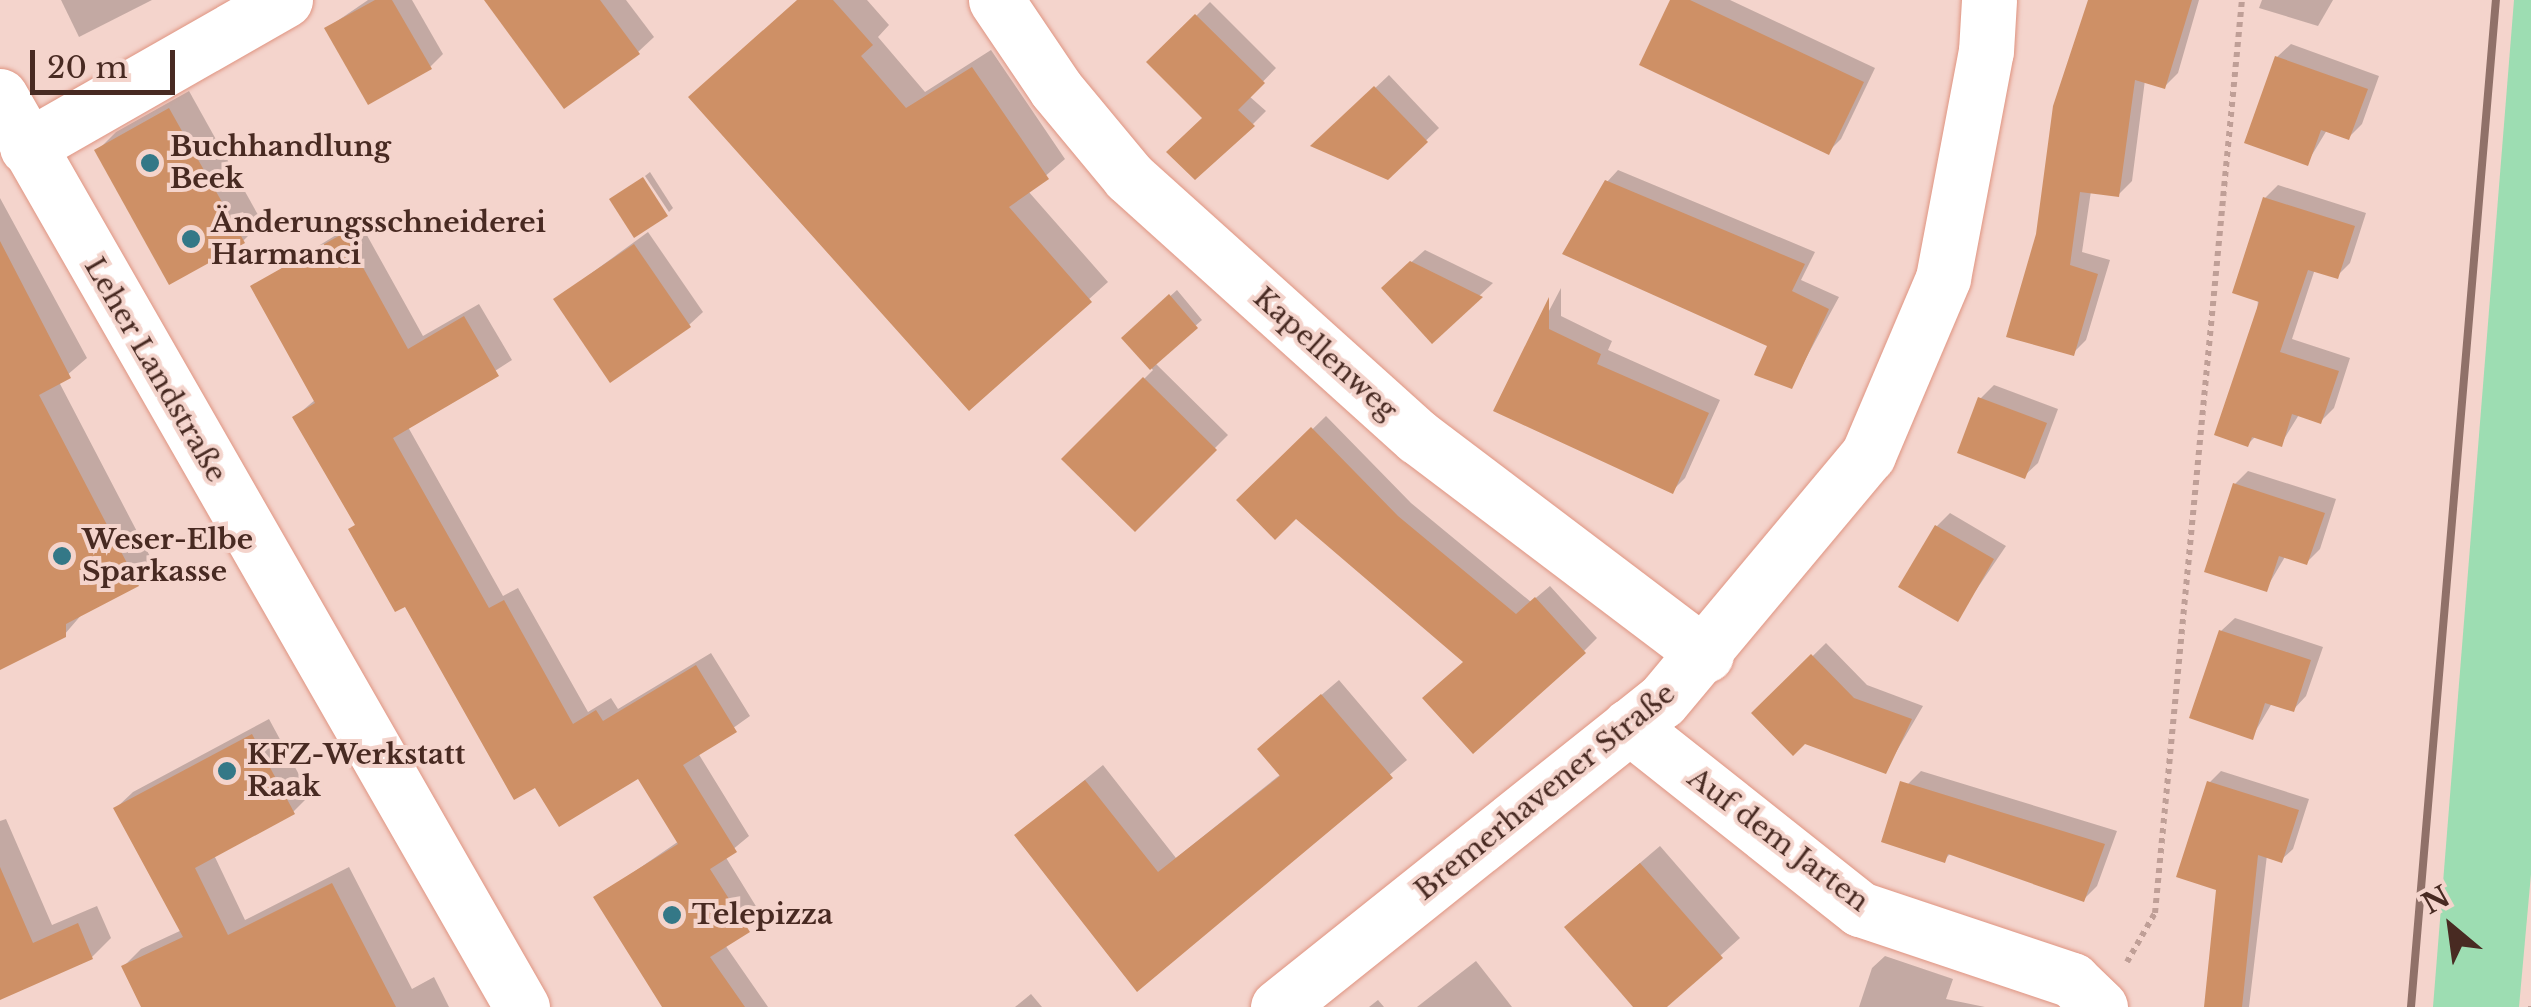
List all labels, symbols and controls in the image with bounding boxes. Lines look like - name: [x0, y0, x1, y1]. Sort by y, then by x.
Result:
- scale bar: [35, 30, 180, 92]
- text: 20 m: [47, 49, 128, 86]
- place label: Buchhandlung Beek: [170, 130, 391, 196]
- marker: Buchhandlung Beek: [139, 152, 161, 174]
- place label: Änderungsschneiderei Harmanci: [211, 206, 546, 272]
- marker: Änderungsschneiderei Harmanci: [180, 228, 202, 250]
- street label: Leher Landstraße: [77, 251, 233, 489]
- street label: Kapellenweg: [1246, 281, 1404, 427]
- place label: Weser-Elbe Sparkasse: [82, 523, 253, 589]
- marker: Weser-Elbe Sparkasse: [51, 545, 73, 567]
- street label: Bremerhavener Straße: [1408, 676, 1682, 908]
- place label: KFZ-Werkstatt Raak: [247, 738, 466, 804]
- marker: KFZ-Werkstatt Raak: [216, 760, 238, 782]
- street label: Auf dem Jarten: [1681, 761, 1875, 919]
- north arrow: [2401, 877, 2501, 977]
- text: N: [2416, 879, 2456, 922]
- place label: Telepizza: [692, 898, 833, 932]
- marker: Telepizza: [661, 904, 683, 926]

